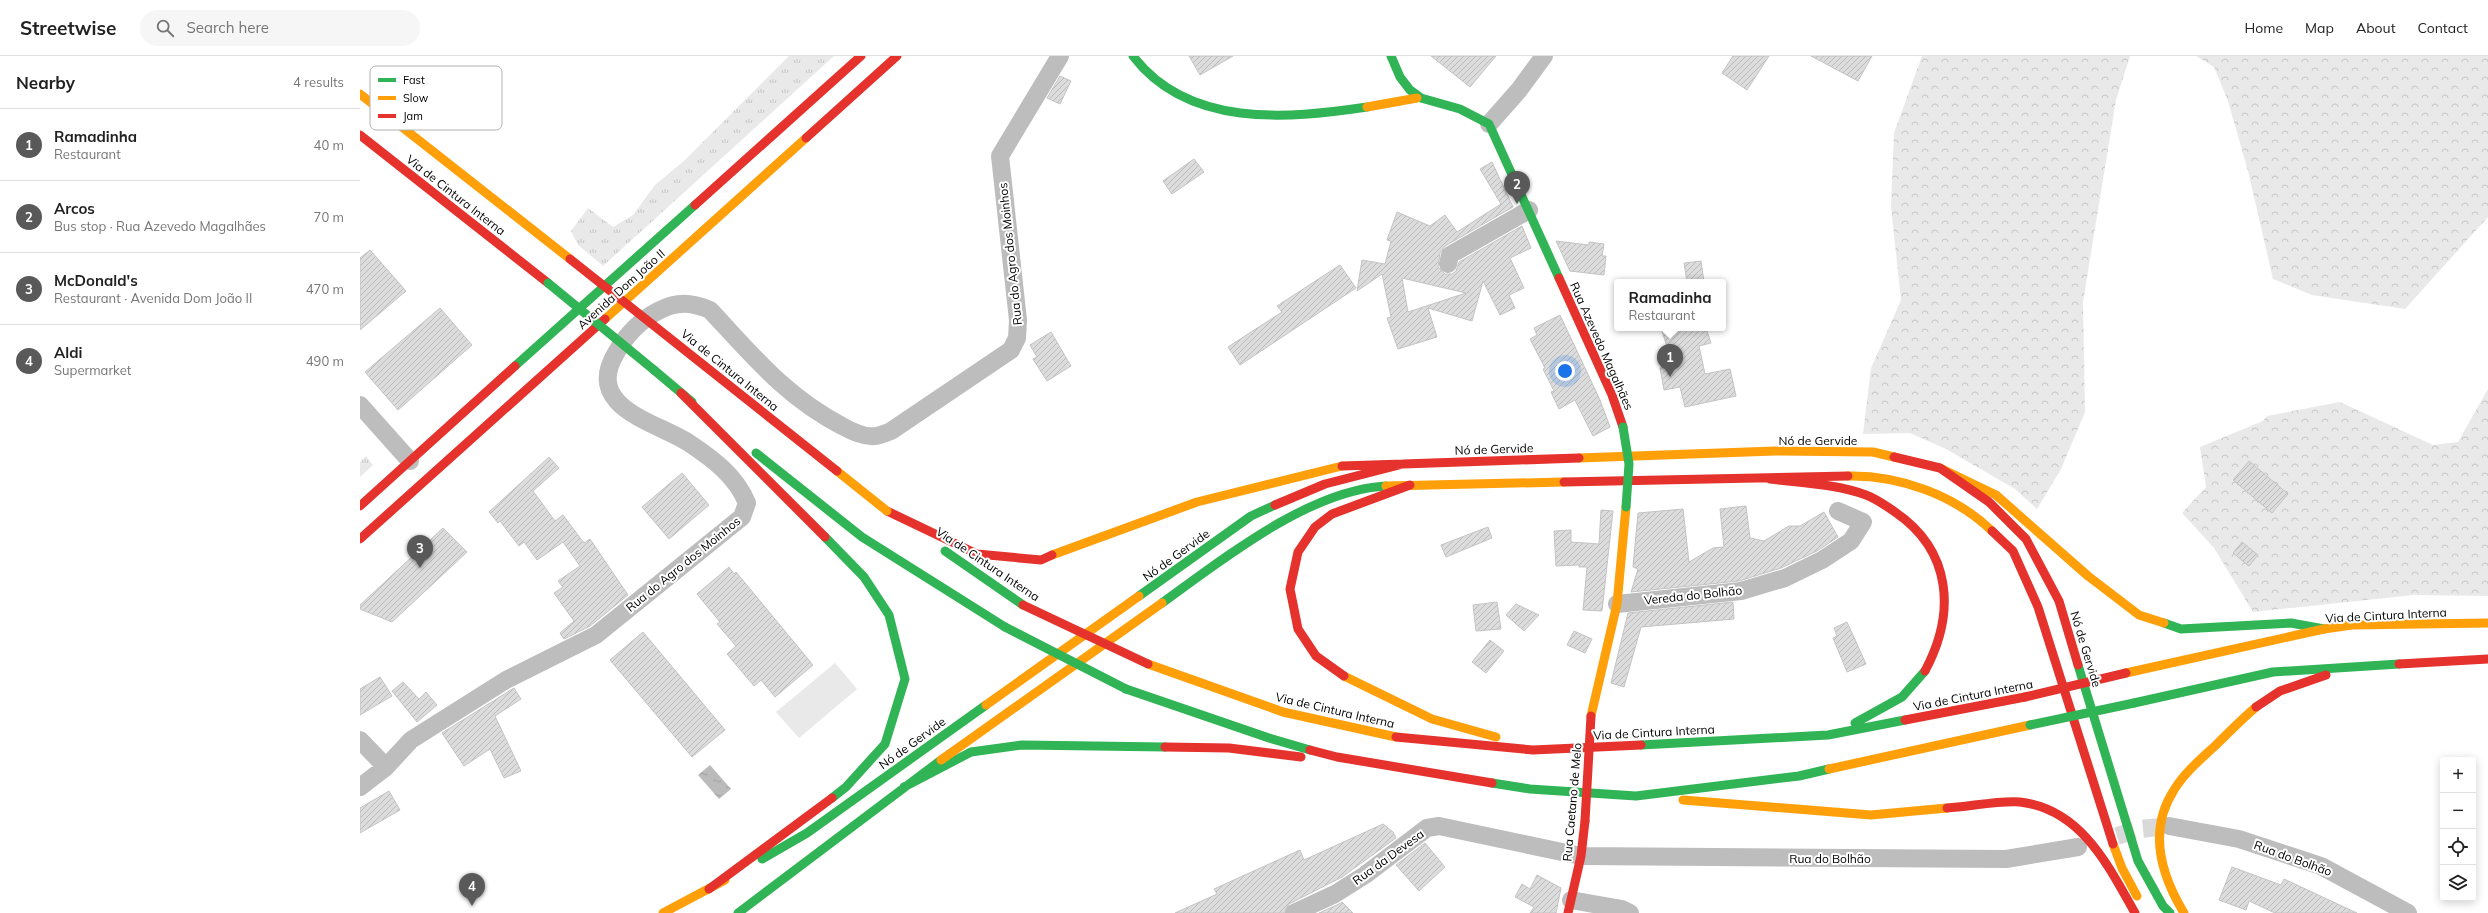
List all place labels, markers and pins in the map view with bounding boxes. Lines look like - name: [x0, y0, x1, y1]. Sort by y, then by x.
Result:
- pin: 2: [1504, 171, 1530, 204]
- pin: 1: [1657, 344, 1683, 377]
- pin: 3: [407, 535, 433, 568]
- pin: 4: [459, 873, 485, 906]

